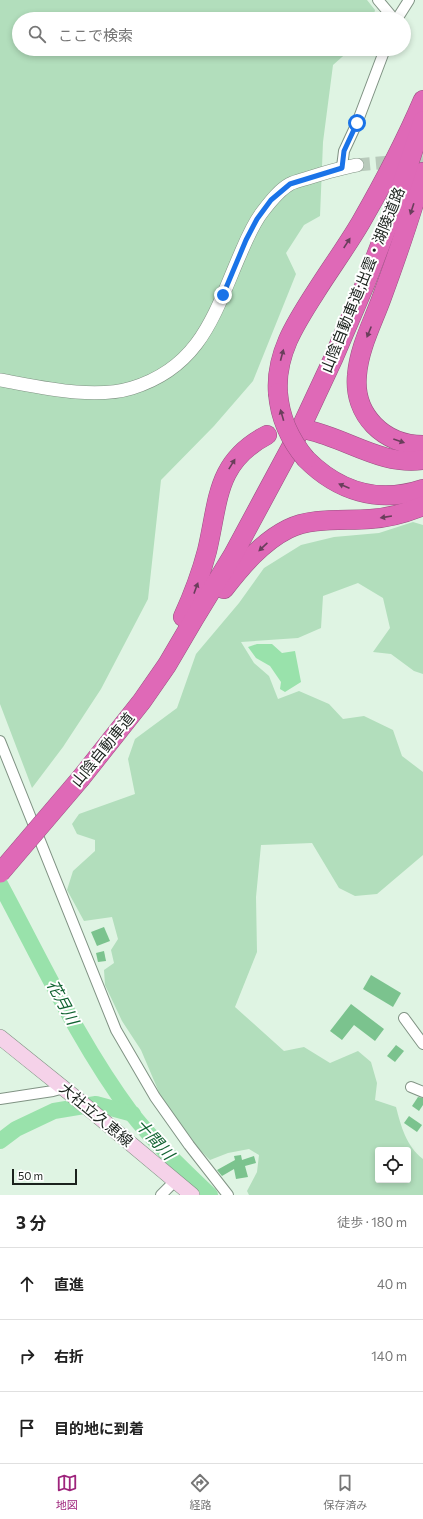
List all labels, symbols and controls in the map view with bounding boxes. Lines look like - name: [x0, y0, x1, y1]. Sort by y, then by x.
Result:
- search box: [12, 12, 411, 56]
- icon: search: [26, 23, 48, 45]
- text: ここで検索: [58, 26, 133, 44]
- route start: [348, 114, 366, 132]
- street label: 山陰自動車道;出雲・湖陵道路: [317, 184, 408, 375]
- one-way arrow: [409, 204, 415, 216]
- one-way arrow: [344, 237, 351, 249]
- route end: [214, 286, 232, 304]
- one-way arrow: [366, 326, 372, 337]
- one-way arrow: [279, 349, 285, 361]
- one-way arrow: [279, 409, 285, 421]
- one-way arrow: [394, 438, 406, 444]
- one-way arrow: [228, 459, 236, 469]
- one-way arrow: [338, 483, 350, 490]
- one-way arrow: [380, 514, 392, 520]
- one-way arrow: [258, 542, 268, 551]
- one-way arrow: [193, 582, 199, 594]
- street label: 山陰自動車道: [67, 709, 138, 790]
- water label: 花月川: [44, 976, 84, 1029]
- street label: 大社立久恵線: [56, 1078, 137, 1150]
- water label: 十間川: [132, 1114, 180, 1164]
- map controls: [375, 1147, 411, 1183]
- button: locate: [375, 1147, 411, 1183]
- scale bar: [12, 1167, 77, 1186]
- text: 50 m: [18, 1169, 43, 1182]
- text: 3 分: [16, 1212, 46, 1233]
- text: 徒歩 · 180 m: [337, 1214, 407, 1230]
- icon: ahead: [16, 1273, 38, 1295]
- text: 直進: [54, 1275, 84, 1293]
- text: 40 m: [377, 1276, 407, 1292]
- icon: right: [16, 1345, 38, 1367]
- text: 右折: [54, 1347, 84, 1365]
- text: 140 m: [371, 1348, 407, 1364]
- icon: arrive: [16, 1417, 38, 1439]
- text: 目的地に到着: [54, 1419, 144, 1437]
- tab: 地図: [56, 1472, 78, 1512]
- tab: 経路: [189, 1472, 211, 1512]
- tab: 保存済み: [323, 1472, 367, 1512]

